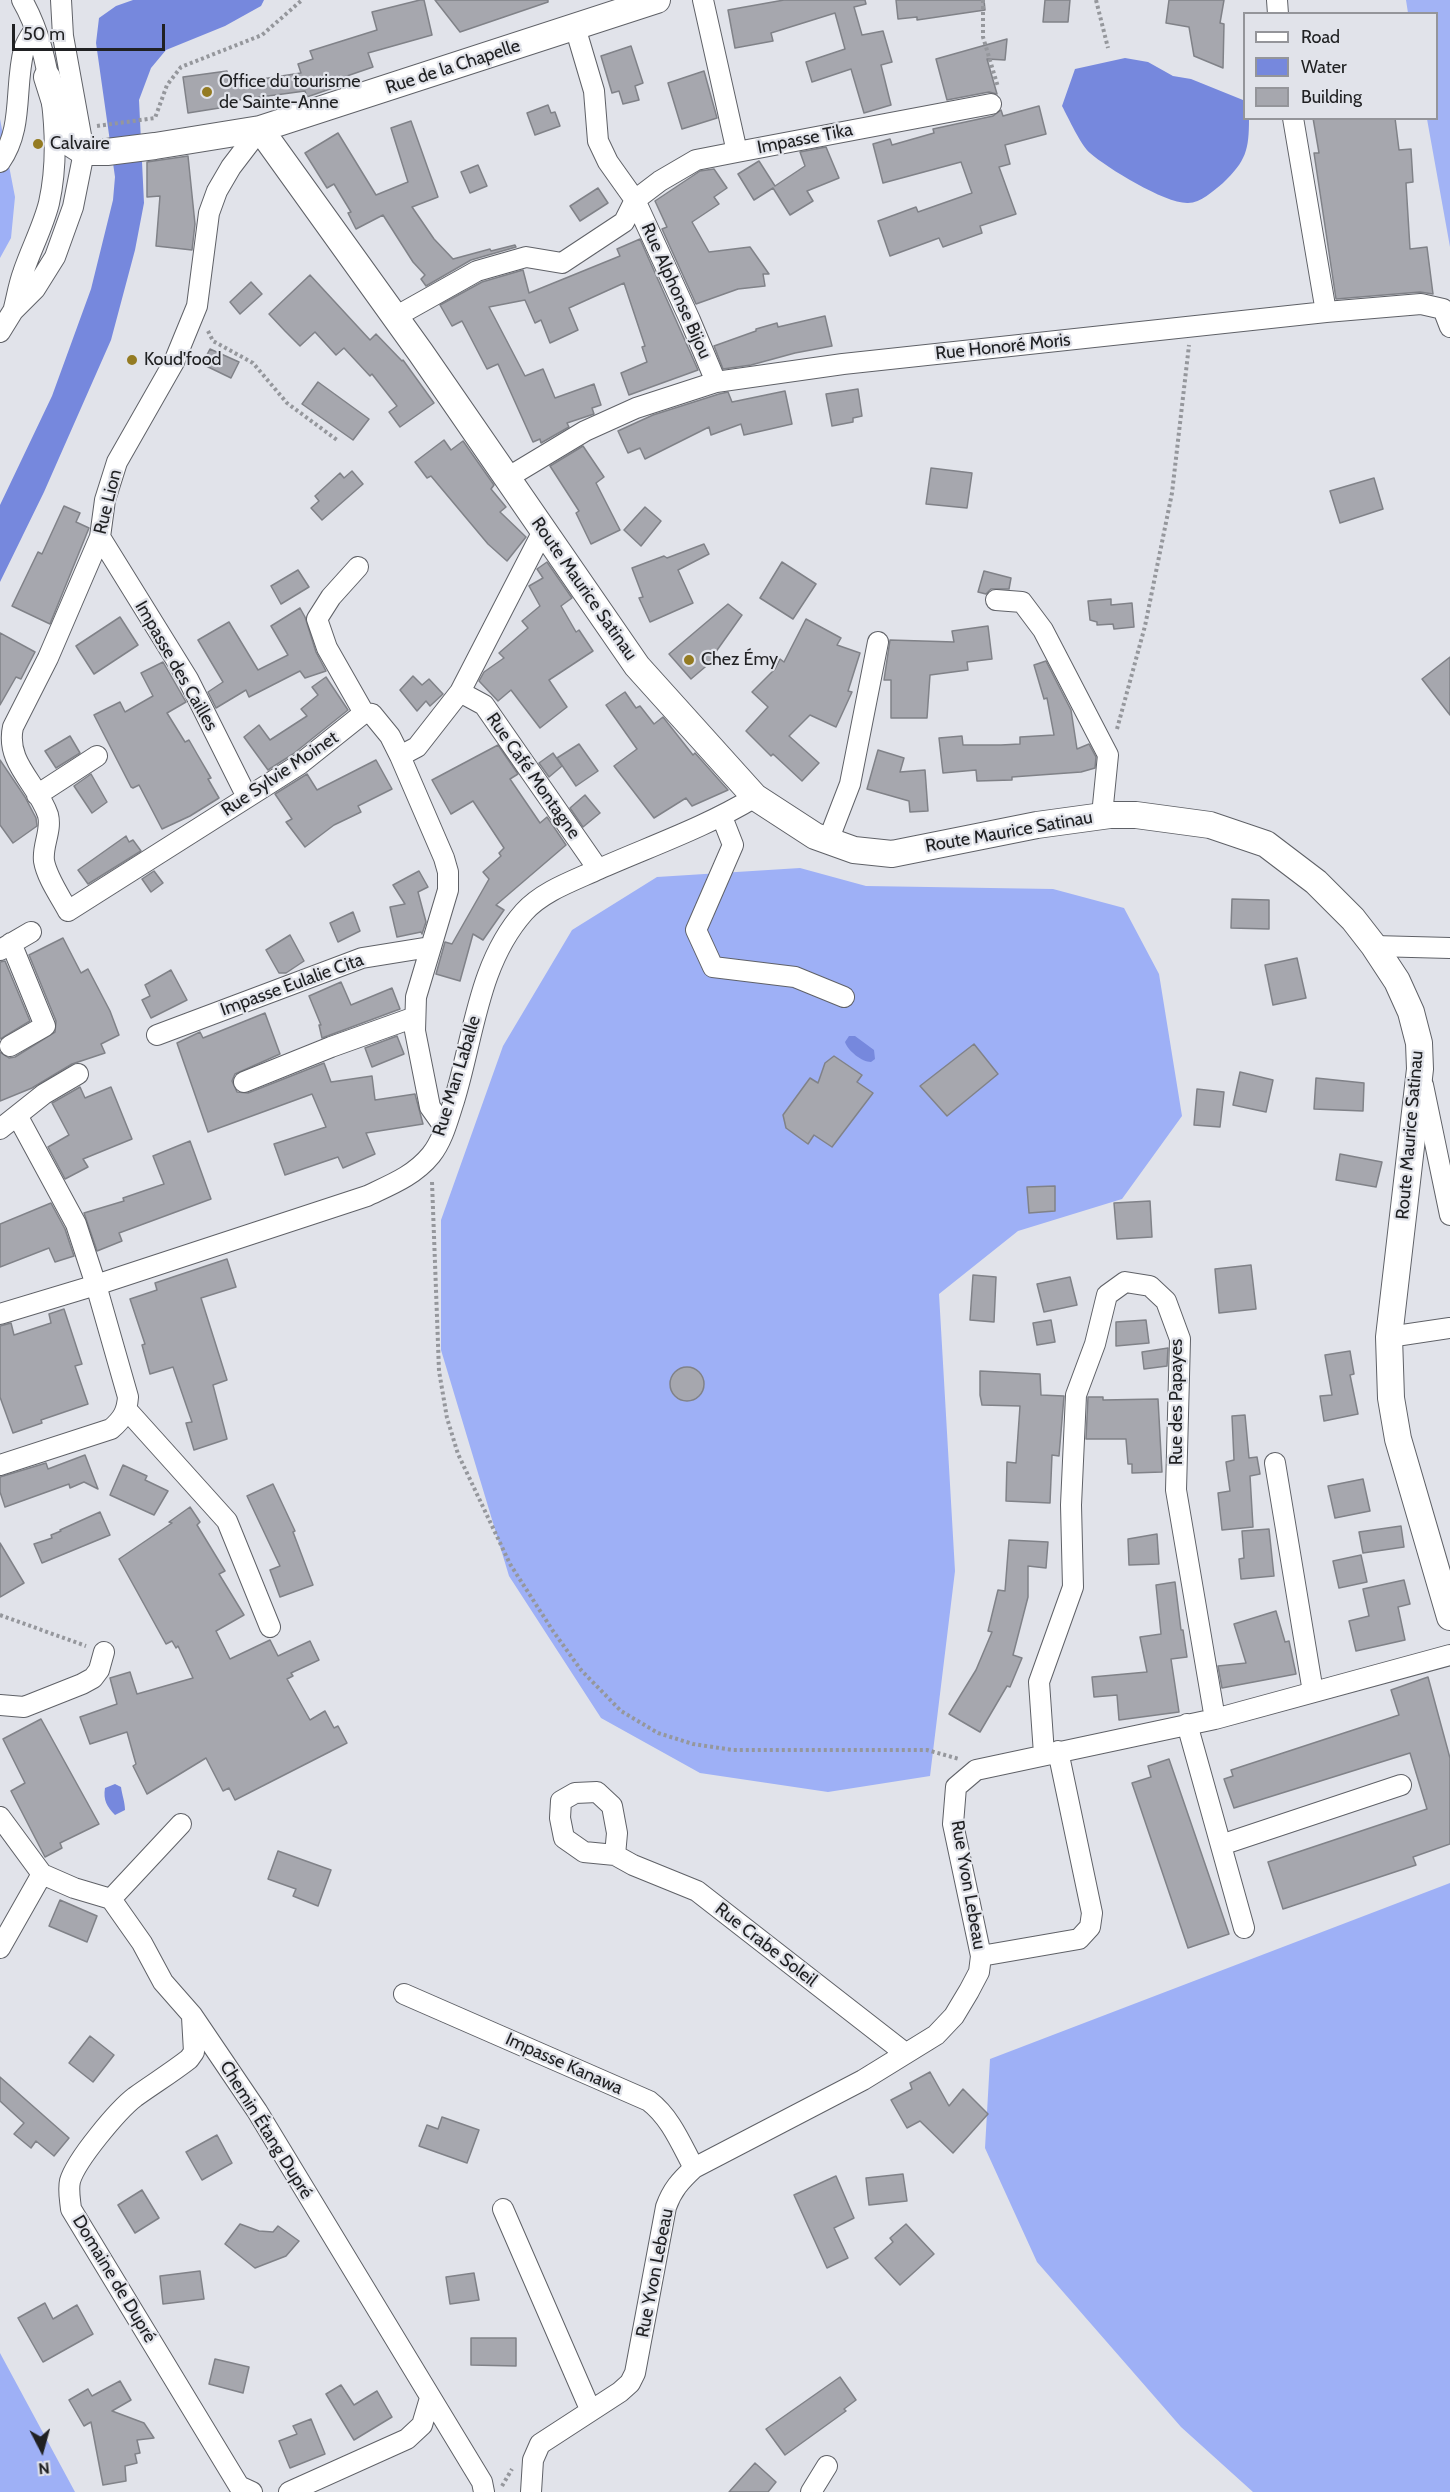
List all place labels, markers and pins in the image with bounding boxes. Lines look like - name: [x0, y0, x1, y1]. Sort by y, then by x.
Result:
- place label: Office du tourisme de Sainte-Anne: [219, 71, 361, 113]
- marker: Office du tourisme de Sainte-Anne: [200, 85, 214, 99]
- place label: Calvaire: [50, 133, 110, 155]
- marker: Calvaire: [31, 137, 45, 151]
- place label: Koud'food: [144, 349, 222, 371]
- marker: Koud'food: [125, 353, 139, 367]
- place label: Chez Émy: [701, 649, 778, 671]
- marker: Chez Émy: [682, 653, 696, 667]

